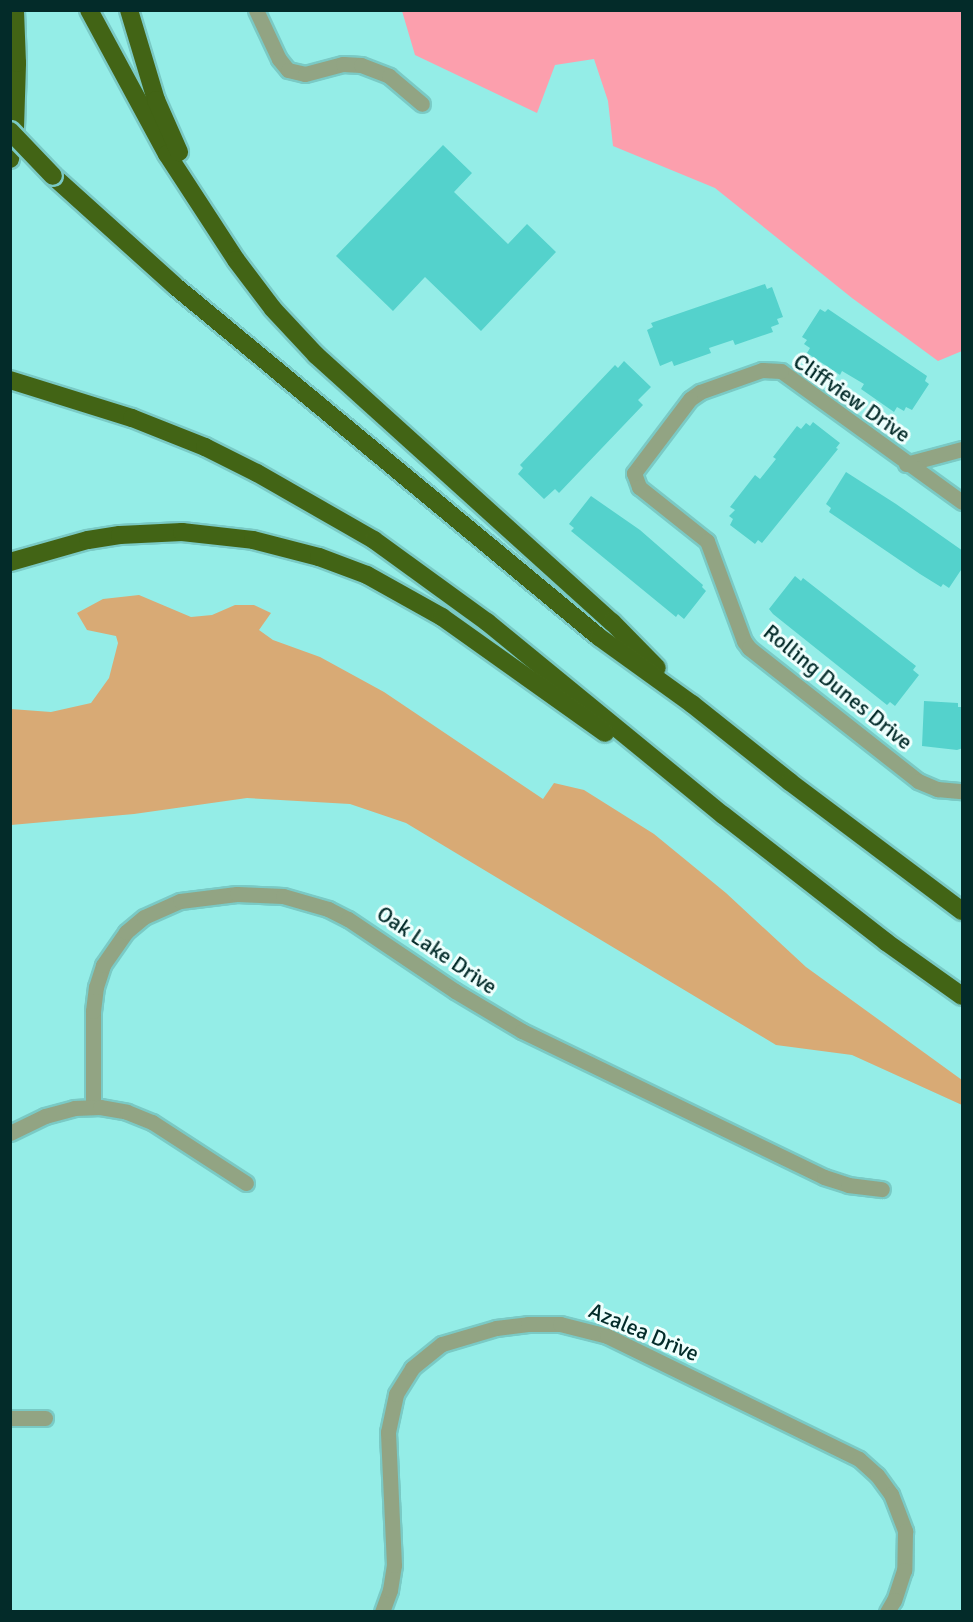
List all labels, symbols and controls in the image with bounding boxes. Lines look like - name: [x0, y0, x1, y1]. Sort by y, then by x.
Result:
- street label: Cliffview Drive: [788, 348, 916, 448]
- street label: Rolling Dunes Drive: [758, 619, 918, 755]
- street label: Oak Lake Drive: [372, 900, 502, 1000]
- street label: Azalea Drive: [585, 1297, 703, 1367]

